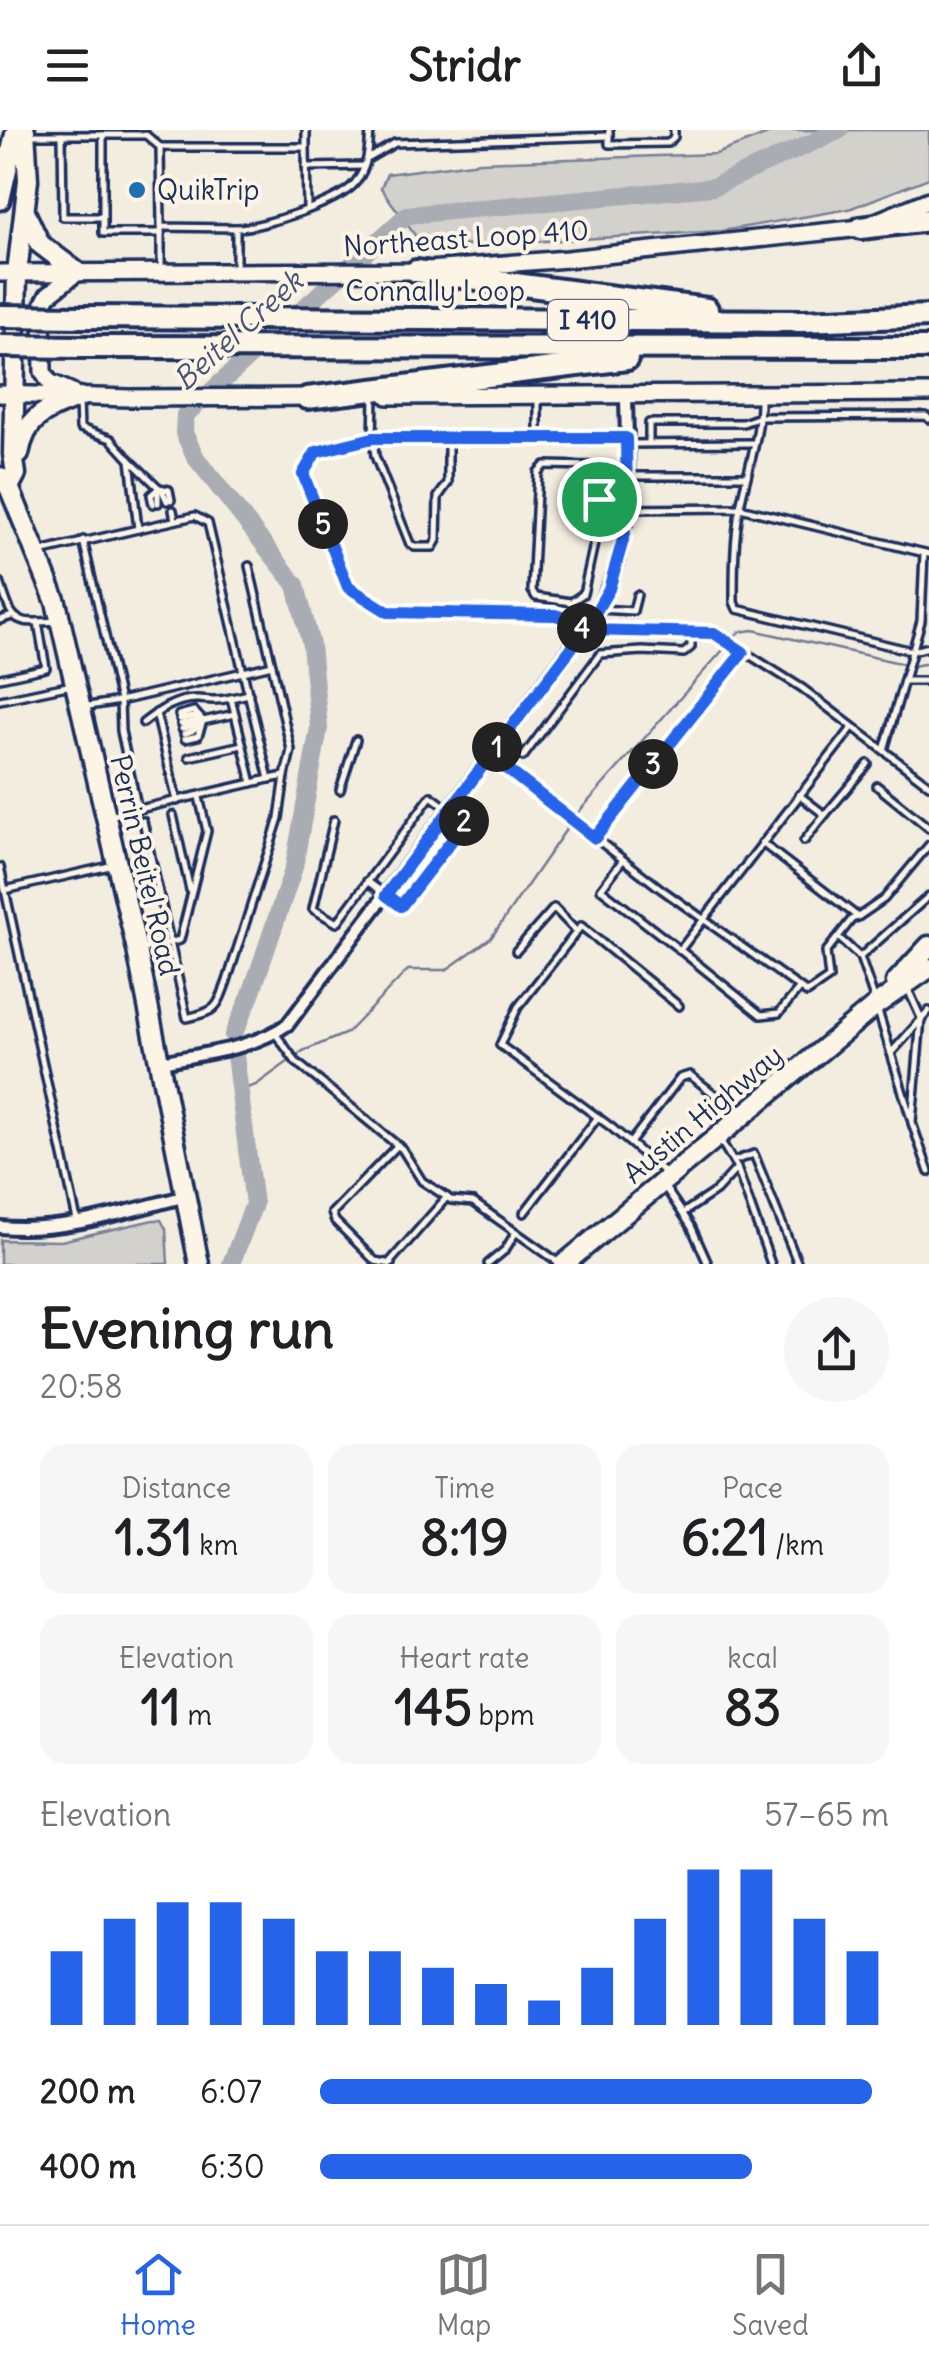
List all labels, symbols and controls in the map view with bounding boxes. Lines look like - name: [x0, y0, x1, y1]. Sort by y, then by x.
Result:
- text: Stridr: [408, 37, 521, 93]
- icon: menu: [40, 38, 95, 93]
- icon: share: [834, 38, 889, 93]
- place label: QuikTrip: [157, 172, 259, 208]
- marker: QuikTrip: [126, 179, 148, 201]
- street label: Northeast Loop 410: [342, 211, 590, 265]
- water label: Beitel Creek: [166, 261, 312, 398]
- street label: Connally Loop: [345, 273, 525, 309]
- road number: I 410: [548, 300, 628, 340]
- pin: [557, 457, 642, 542]
- icon: arrive: [572, 472, 627, 527]
- pin: 5: [298, 499, 348, 549]
- text: 5: [315, 506, 331, 542]
- pin: 4: [557, 603, 607, 653]
- text: 4: [574, 610, 590, 646]
- pin: 1: [472, 722, 522, 772]
- text: 1: [491, 729, 503, 765]
- pin: 3: [628, 739, 678, 789]
- text: 3: [645, 746, 661, 782]
- street label: Perrin Beitel Road: [102, 751, 188, 979]
- pin: 2: [439, 796, 489, 846]
- text: 2: [456, 803, 472, 839]
- street label: Austin Highway: [616, 1037, 790, 1191]
- text: Evening run: [40, 1294, 334, 1363]
- button: share: [784, 1297, 889, 1402]
- text: 20:58: [40, 1366, 123, 1407]
- text: Distance: [122, 1470, 231, 1506]
- text: Time: [434, 1470, 495, 1506]
- text: Pace: [722, 1470, 783, 1506]
- text: 1.31: [115, 1506, 193, 1569]
- text: 8:19: [420, 1506, 509, 1569]
- text: 6:21: [681, 1506, 768, 1569]
- text: km: [193, 1527, 238, 1563]
- text: /km: [768, 1527, 824, 1563]
- text: Elevation: [119, 1640, 234, 1676]
- text: Heart rate: [400, 1640, 529, 1676]
- text: kcal: [727, 1640, 778, 1676]
- text: 11: [141, 1676, 181, 1739]
- text: 145: [394, 1676, 472, 1739]
- text: 83: [724, 1676, 781, 1739]
- text: m: [181, 1697, 212, 1733]
- text: bpm: [472, 1697, 535, 1733]
- text: Elevation: [40, 1794, 171, 1835]
- text: 57–65 m: [764, 1794, 889, 1835]
- text: 200 m: [40, 2071, 135, 2112]
- text: 6:07: [200, 2071, 262, 2112]
- text: 400 m: [40, 2146, 136, 2187]
- text: 6:30: [200, 2146, 265, 2187]
- tab: Home: [120, 2247, 196, 2343]
- tab: Map: [436, 2247, 491, 2343]
- tab: Saved: [732, 2247, 809, 2343]

